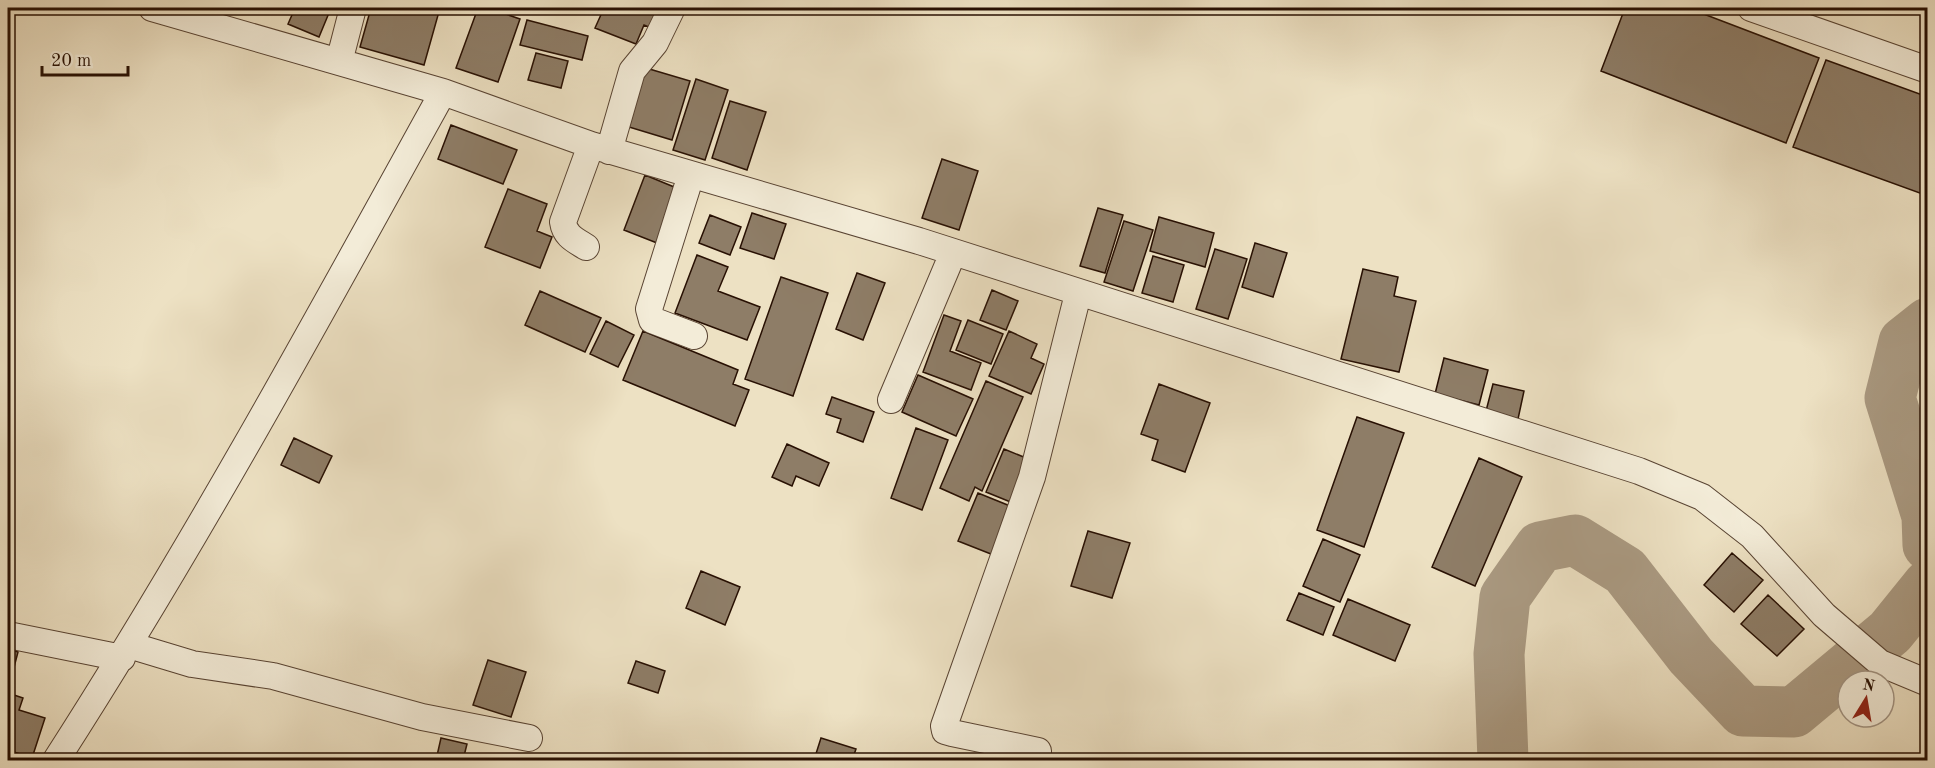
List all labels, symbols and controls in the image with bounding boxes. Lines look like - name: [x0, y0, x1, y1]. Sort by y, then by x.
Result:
- scale bar: [42, 39, 128, 77]
- text: 20 m: [51, 52, 91, 70]
- north arrow: [1836, 669, 1896, 729]
- text: N: [1861, 677, 1877, 695]

